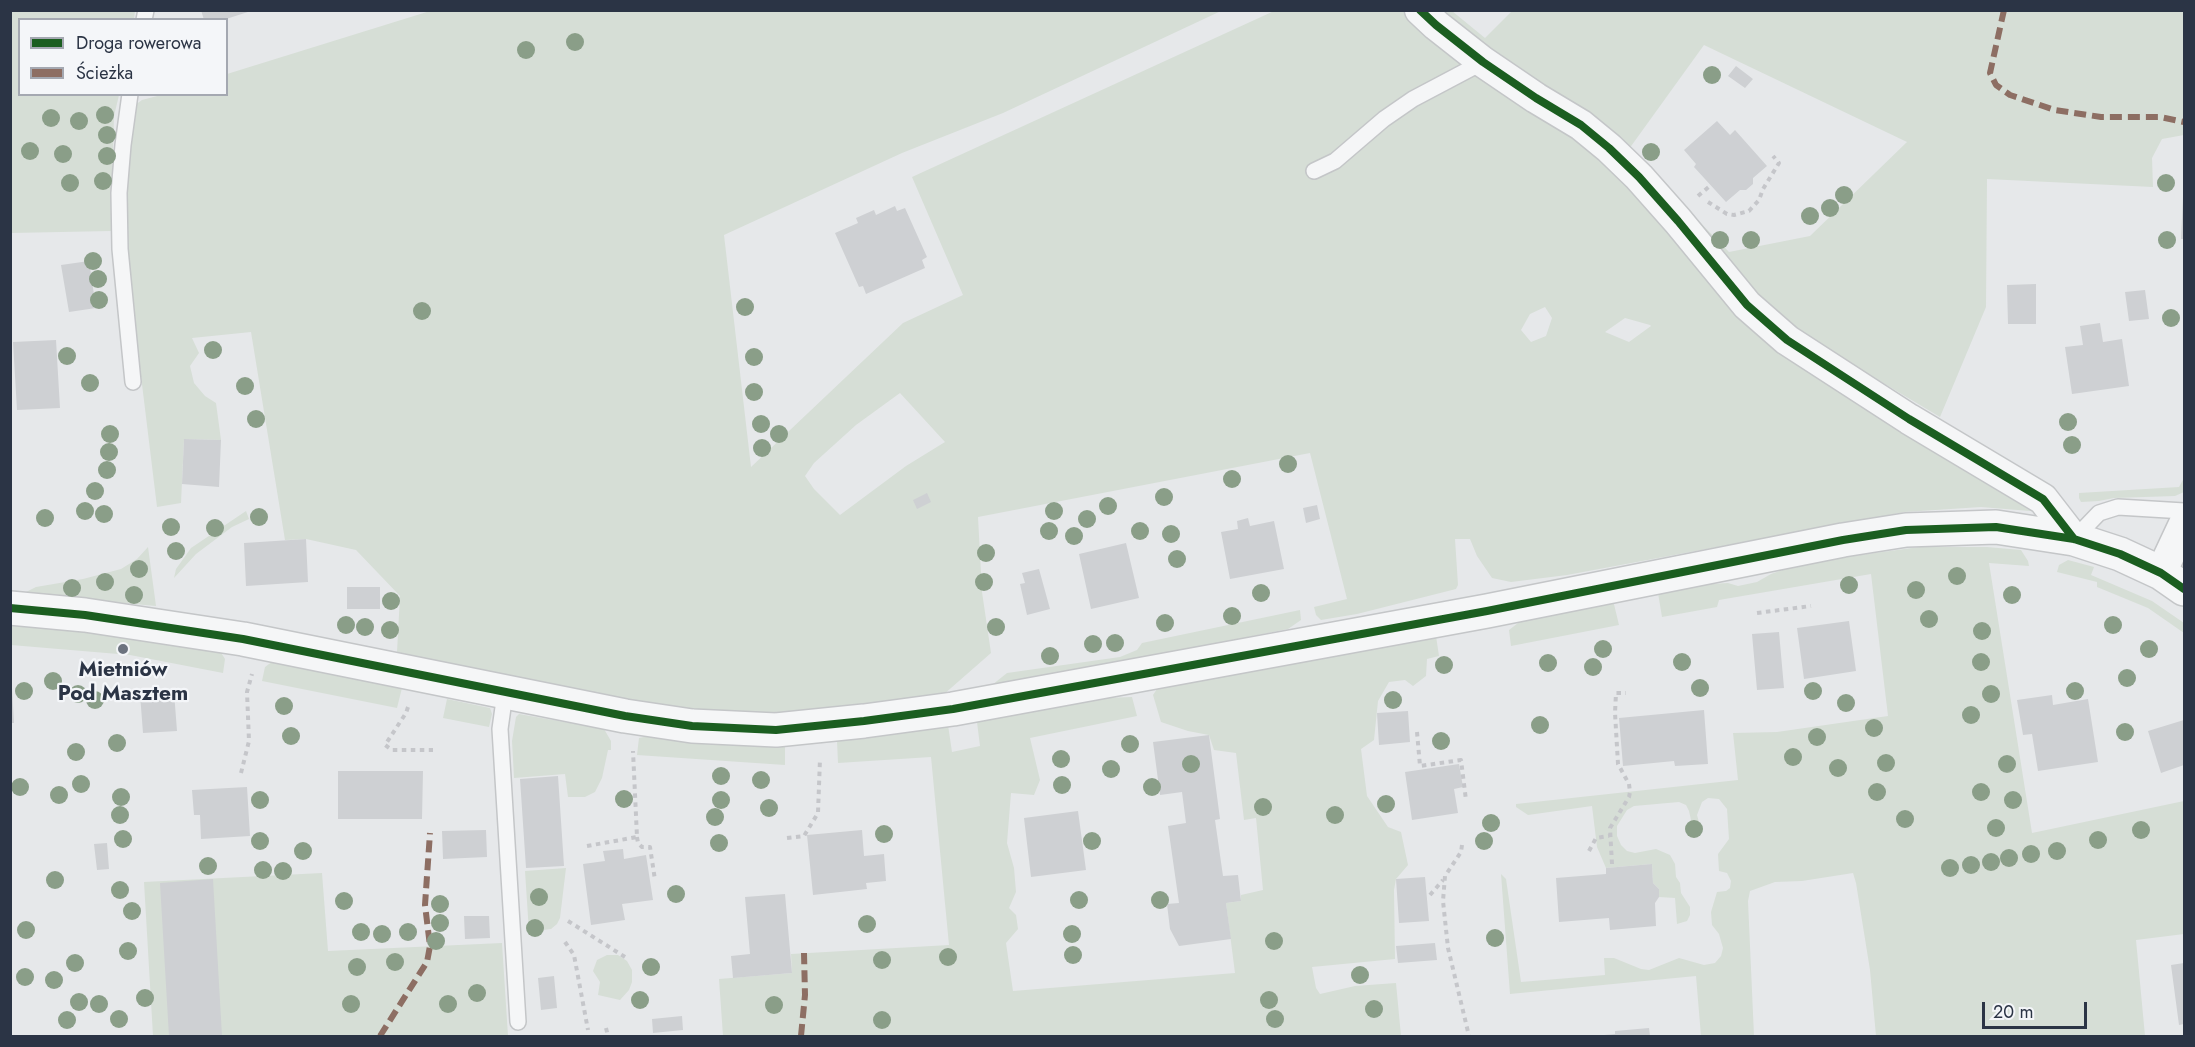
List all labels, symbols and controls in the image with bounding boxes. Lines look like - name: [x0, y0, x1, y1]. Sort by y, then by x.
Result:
- legend: [18, 18, 228, 96]
- text: Droga rowerowa: [76, 30, 201, 56]
- text: Ścieżka: [76, 60, 133, 86]
- marker: Mietniów Pod Masztem: [116, 642, 130, 656]
- place label: Mietniów Pod Masztem: [58, 658, 188, 708]
- scale bar: [1985, 990, 2090, 1028]
- text: 20 m: [1993, 999, 2033, 1025]

